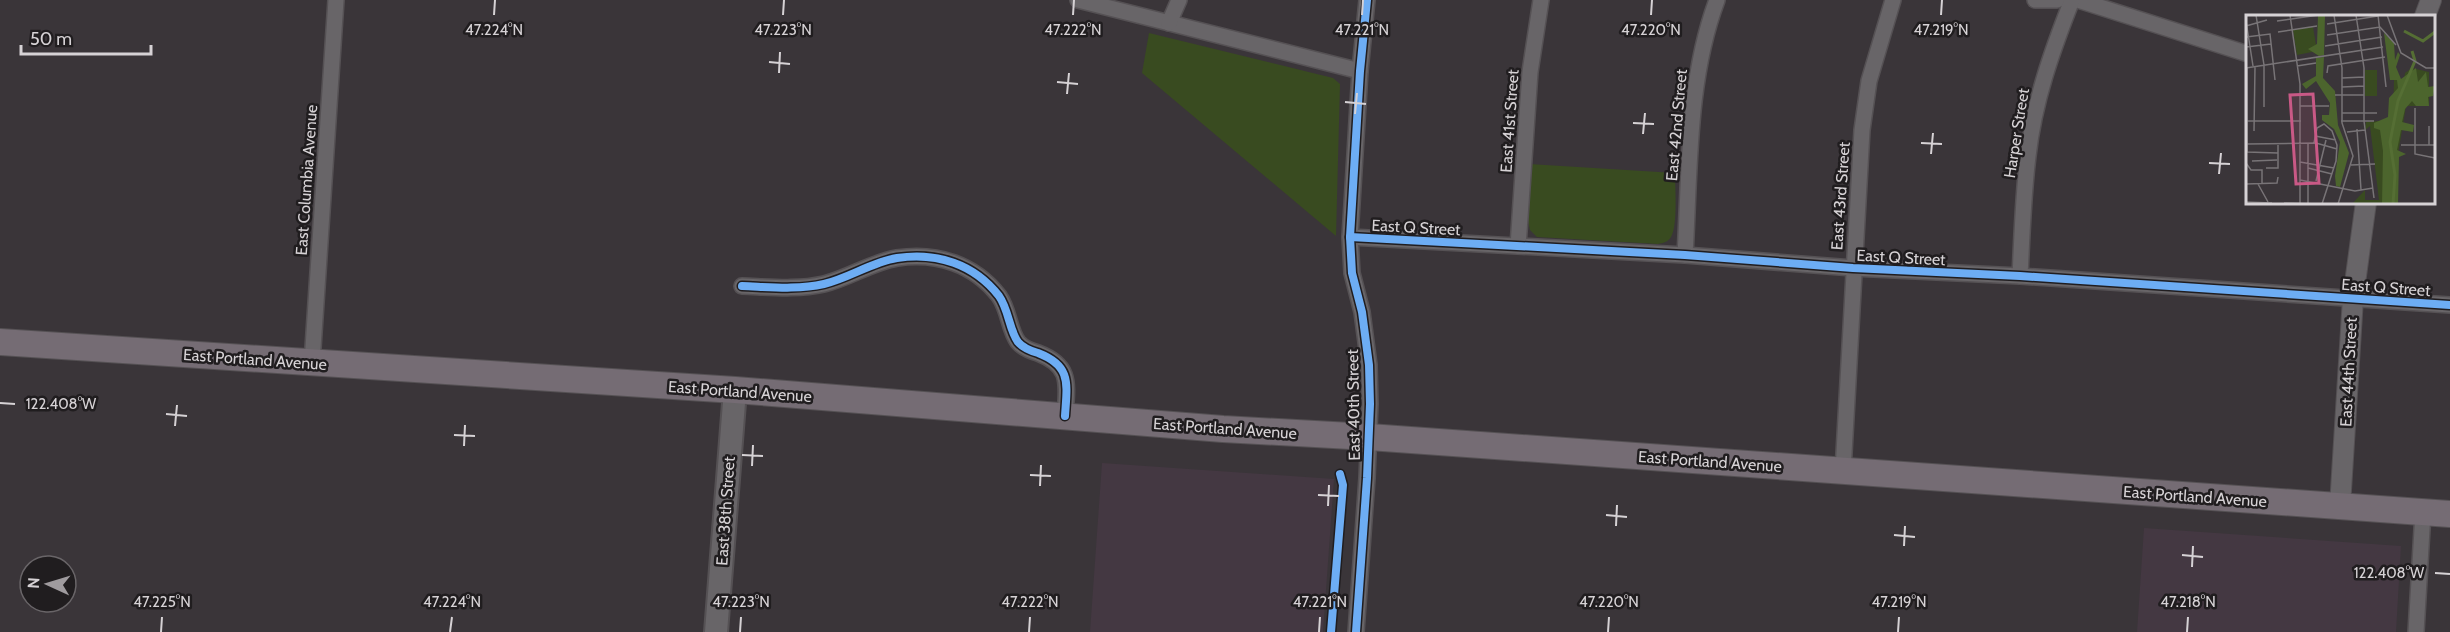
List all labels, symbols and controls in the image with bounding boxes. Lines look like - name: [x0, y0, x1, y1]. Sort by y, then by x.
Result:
- inset map: [2246, 15, 2435, 204]
- scale bar: [21, 18, 152, 56]
- text: 47.224°N: [465, 21, 523, 39]
- text: 47.223°N: [754, 21, 812, 39]
- text: 47.222°N: [1044, 21, 1102, 39]
- text: 47.221°N: [1335, 21, 1389, 39]
- text: 47.220°N: [1621, 21, 1681, 39]
- text: 47.219°N: [1914, 21, 1968, 39]
- text: 50 m: [30, 28, 72, 50]
- street label: East 41st Street: [1496, 68, 1523, 173]
- street label: East 42nd Street: [1662, 68, 1691, 182]
- street label: Harper Street: [2000, 86, 2033, 179]
- street label: East Columbia Avenue: [292, 104, 321, 256]
- street label: East 43rd Street: [1827, 141, 1854, 251]
- street label: East Q Street: [1371, 216, 1462, 239]
- street label: East Q Street: [1856, 246, 1947, 269]
- street label: East Q Street: [2341, 275, 2432, 300]
- street label: East 44th Street: [2336, 316, 2361, 427]
- street label: East Portland Avenue: [182, 345, 327, 374]
- street label: East 40th Street: [1343, 349, 1364, 461]
- street label: East Portland Avenue: [667, 377, 812, 406]
- text: 122.408°W: [26, 395, 97, 413]
- street label: East Portland Avenue: [1152, 414, 1297, 443]
- street label: East Portland Avenue: [1637, 447, 1782, 476]
- street label: East 38th Street: [712, 455, 739, 566]
- street label: East Portland Avenue: [2122, 482, 2267, 511]
- north arrow: [18, 554, 78, 614]
- text: 122.408°W: [2354, 564, 2425, 582]
- text: N: [24, 577, 43, 589]
- text: 47.225°N: [133, 593, 191, 611]
- text: 47.224°N: [423, 593, 481, 611]
- text: 47.223°N: [712, 593, 770, 611]
- text: 47.222°N: [1001, 593, 1059, 611]
- text: 47.221°N: [1293, 593, 1347, 611]
- text: 47.220°N: [1579, 593, 1639, 611]
- text: 47.219°N: [1872, 593, 1926, 611]
- text: 47.218°N: [2160, 593, 2216, 611]

